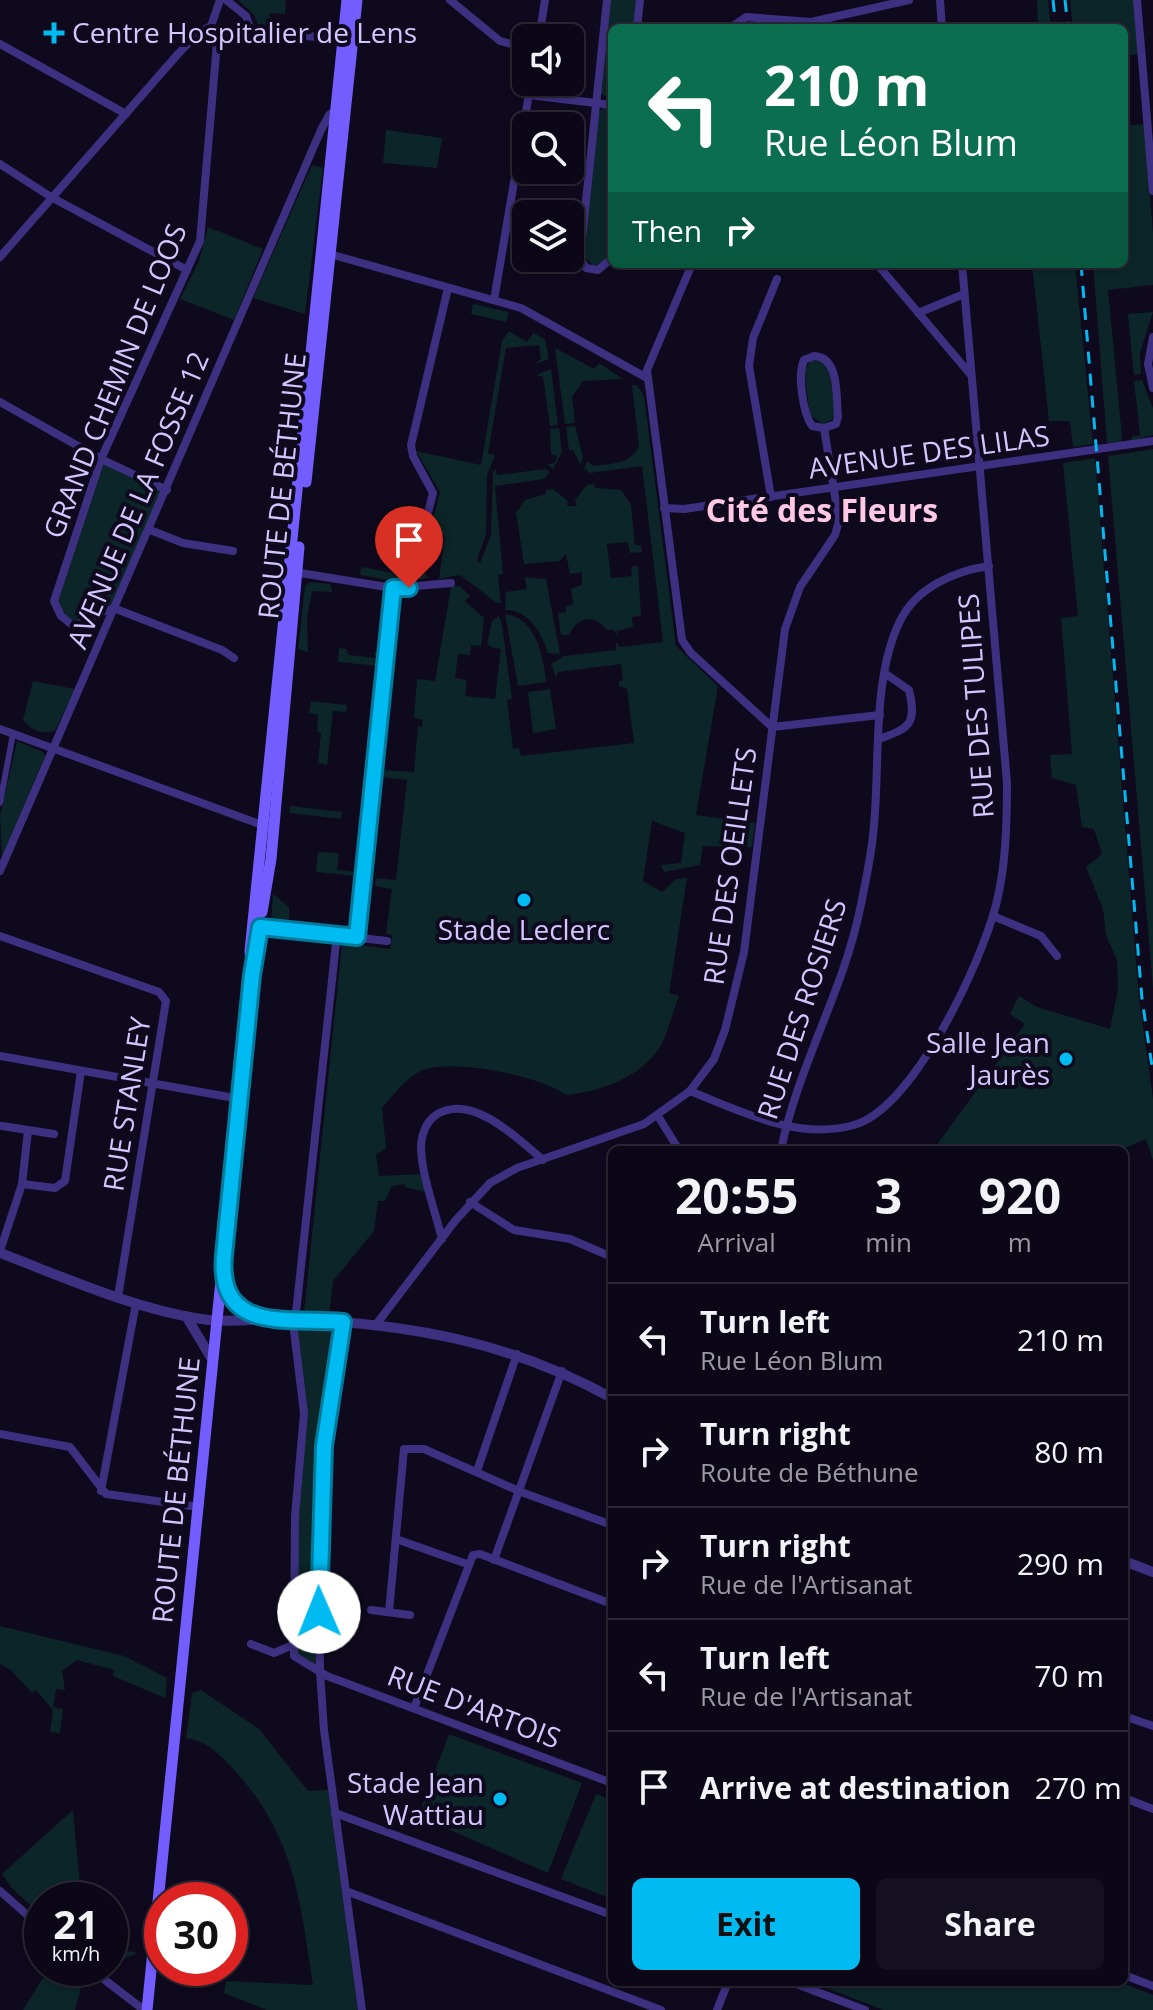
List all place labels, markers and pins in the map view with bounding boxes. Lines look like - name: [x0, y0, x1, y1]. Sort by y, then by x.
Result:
- place label: Centre Hospitalier de Lens: [72, 13, 417, 51]
- marker: Centre Hospitalier de Lens: [43, 22, 65, 44]
- pin: [375, 506, 443, 588]
- marker: Stade Leclerc: [515, 891, 533, 909]
- place label: Stade Leclerc: [438, 910, 610, 948]
- place label: Salle Jean Jaurès: [926, 1023, 1050, 1093]
- marker: Salle Jean Jaurès: [1057, 1050, 1075, 1068]
- place label: Stade Jean Wattiau: [347, 1763, 484, 1833]
- marker: Stade Jean Wattiau: [491, 1790, 509, 1808]

